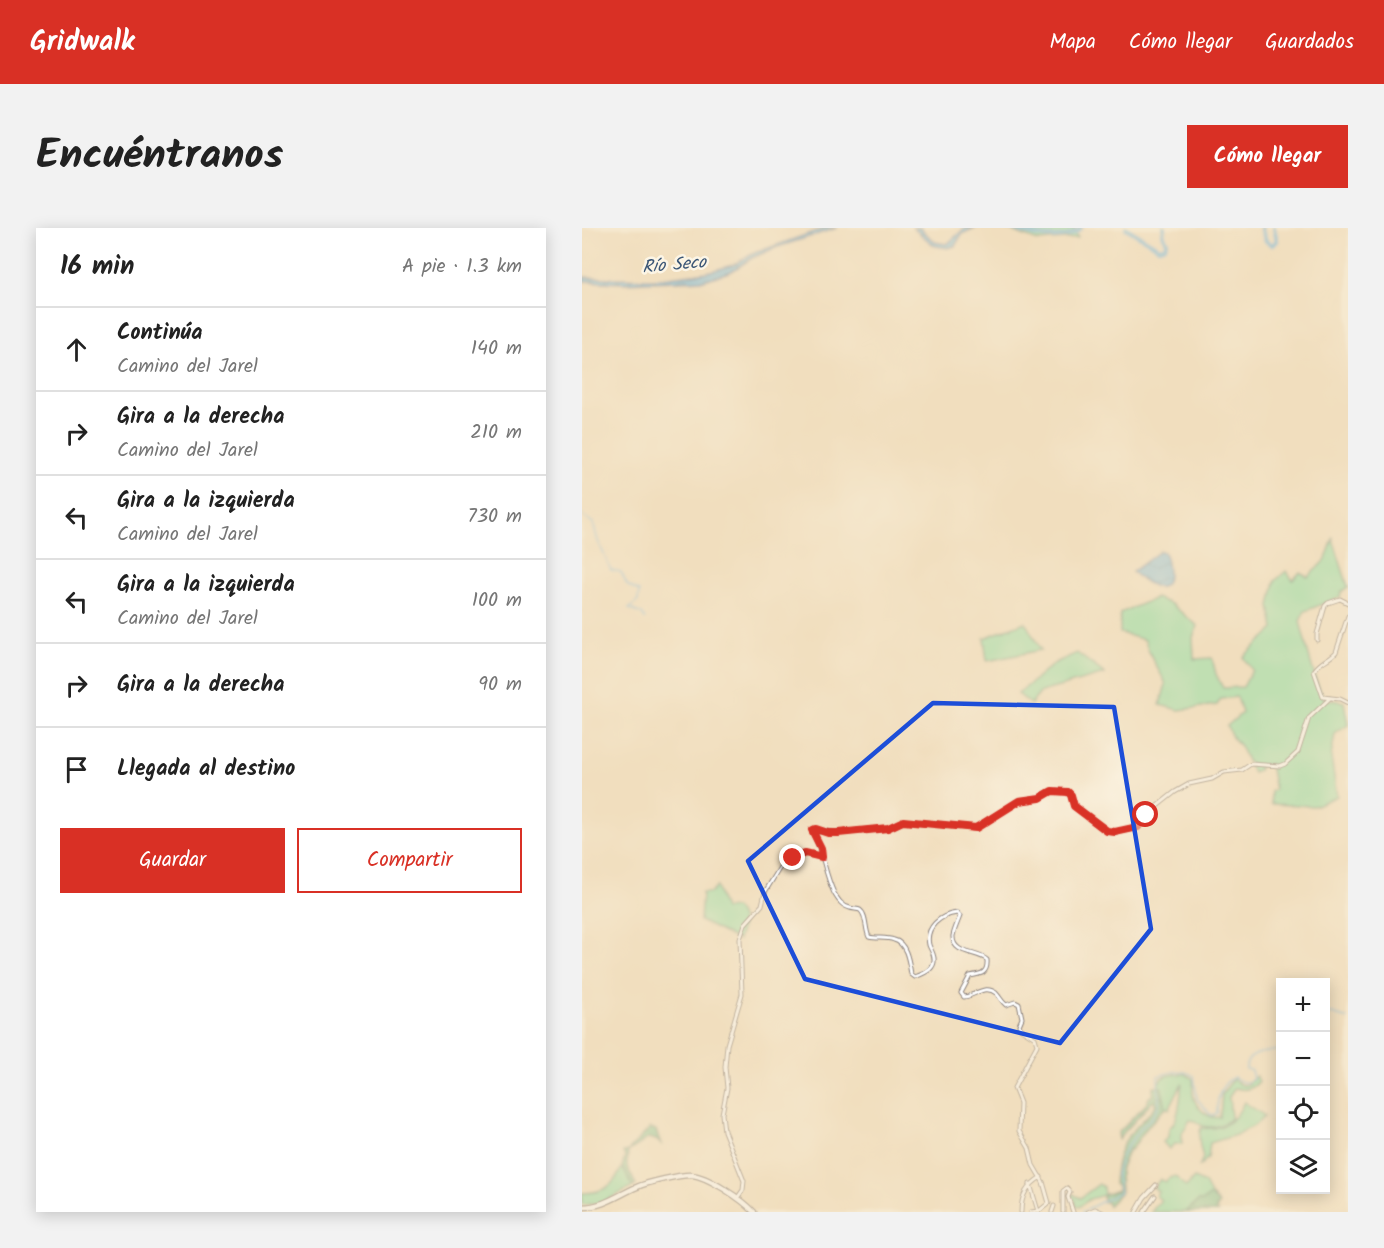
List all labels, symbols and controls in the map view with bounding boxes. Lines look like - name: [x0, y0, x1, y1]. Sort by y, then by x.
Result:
- text: Gridwalk: [30, 20, 135, 65]
- text: Mapa: [1049, 26, 1096, 59]
- text: Cómo llegar: [1129, 26, 1232, 59]
- text: Guardados: [1265, 26, 1354, 59]
- text: Encuéntranos: [36, 123, 283, 190]
- button: Cómo llegar: [1187, 125, 1348, 188]
- text: 16 min: [60, 246, 134, 288]
- water label: Río Seco: [641, 248, 709, 283]
- text: A pie · 1.3 km: [402, 251, 522, 283]
- text: Continúa: [117, 316, 202, 351]
- icon: ahead: [60, 333, 93, 366]
- text: 140 m: [471, 333, 522, 365]
- text: Camino del Jarel: [117, 351, 258, 383]
- text: Gira a la derecha: [117, 400, 284, 435]
- icon: right: [60, 417, 93, 450]
- text: 210 m: [470, 417, 522, 449]
- text: Camino del Jarel: [117, 435, 258, 467]
- text: Gira a la izquierda: [117, 484, 295, 519]
- icon: left: [60, 501, 93, 534]
- text: 730 m: [467, 501, 522, 533]
- text: Camino del Jarel: [117, 519, 258, 551]
- text: Gira a la izquierda: [117, 568, 295, 603]
- icon: left: [60, 585, 93, 618]
- text: 100 m: [472, 585, 522, 617]
- text: Camino del Jarel: [117, 603, 258, 635]
- text: Gira a la derecha: [117, 668, 284, 703]
- icon: right: [60, 669, 93, 702]
- text: 90 m: [478, 669, 522, 701]
- text: Llegada al destino: [117, 752, 295, 787]
- icon: arrive: [60, 753, 93, 786]
- route start: [1132, 801, 1158, 827]
- button: Guardar: [60, 828, 285, 893]
- button: Compartir: [297, 828, 522, 893]
- route end: [779, 844, 805, 870]
- map controls: [1276, 978, 1330, 1194]
- button: +: [1276, 978, 1330, 1032]
- button: −: [1276, 1032, 1330, 1086]
- button: locate: [1276, 1086, 1330, 1140]
- button: layers: [1276, 1140, 1330, 1194]

